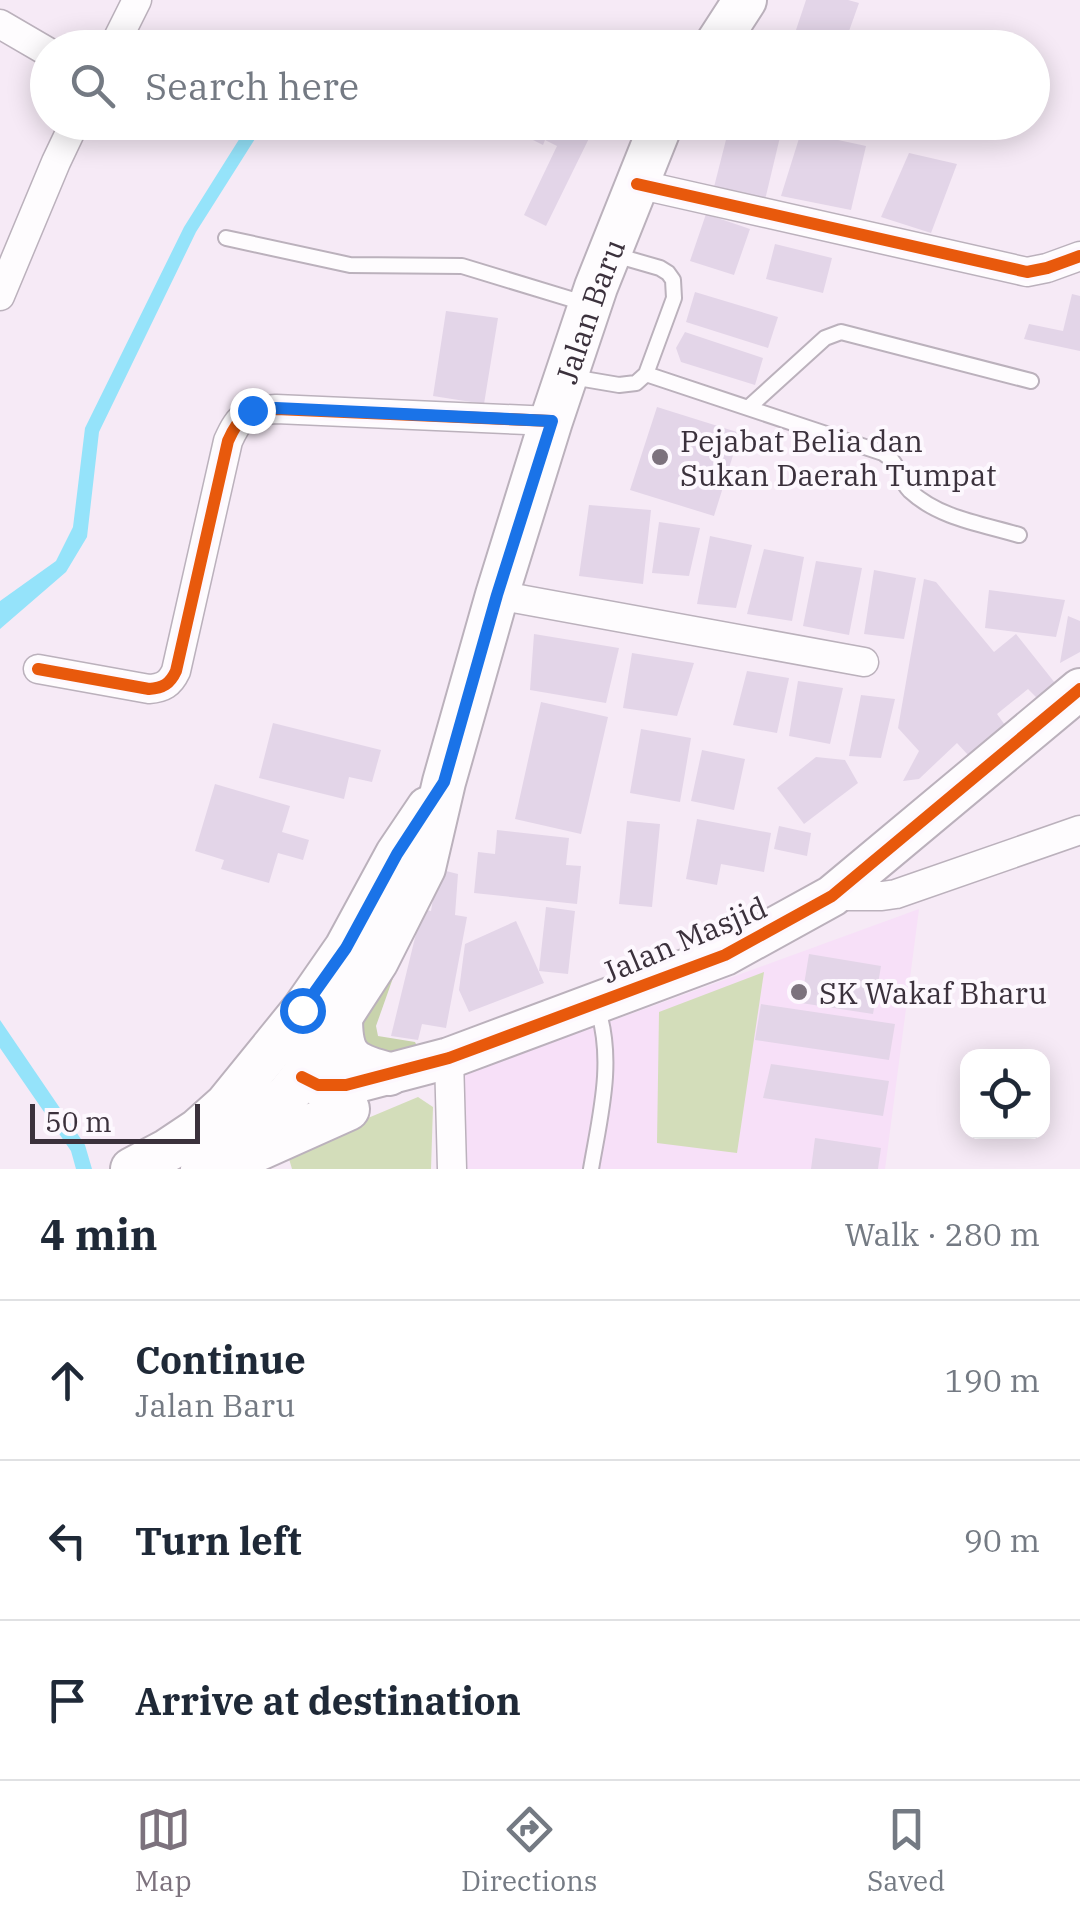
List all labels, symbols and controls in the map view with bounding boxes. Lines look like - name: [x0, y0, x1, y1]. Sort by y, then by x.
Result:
- search box: [30, 30, 1050, 140]
- icon: search: [65, 58, 120, 113]
- text: Search here: [145, 61, 359, 110]
- street label: Jalan Baru: [546, 233, 633, 388]
- route end: [230, 388, 276, 434]
- place label: Pejabat Belia dan Sukan Daerah Tumpat: [680, 421, 997, 494]
- marker: Pejabat Belia dan Sukan Daerah Tumpat: [649, 446, 671, 468]
- street label: Jalan Masjid: [596, 887, 772, 991]
- place label: SK Wakaf Bharu: [819, 973, 1047, 1012]
- marker: SK Wakaf Bharu: [788, 981, 810, 1003]
- route start: [280, 988, 326, 1034]
- map controls: [960, 1049, 1050, 1139]
- button: locate: [960, 1049, 1050, 1139]
- scale bar: [30, 1099, 200, 1144]
- text: 50 m: [45, 1103, 112, 1140]
- text: 4 min: [40, 1207, 158, 1262]
- text: Walk · 280 m: [844, 1213, 1040, 1255]
- text: Continue: [135, 1335, 306, 1384]
- icon: ahead: [40, 1353, 95, 1408]
- text: 190 m: [944, 1359, 1040, 1401]
- text: Jalan Baru: [135, 1384, 295, 1426]
- icon: left: [40, 1513, 95, 1568]
- text: Turn left: [135, 1516, 302, 1565]
- text: 90 m: [964, 1519, 1040, 1561]
- icon: arrive: [40, 1673, 95, 1728]
- text: Arrive at destination: [135, 1676, 521, 1725]
- tab: Map: [135, 1802, 192, 1899]
- tab: Directions: [461, 1802, 598, 1899]
- tab: Saved: [867, 1802, 945, 1899]

